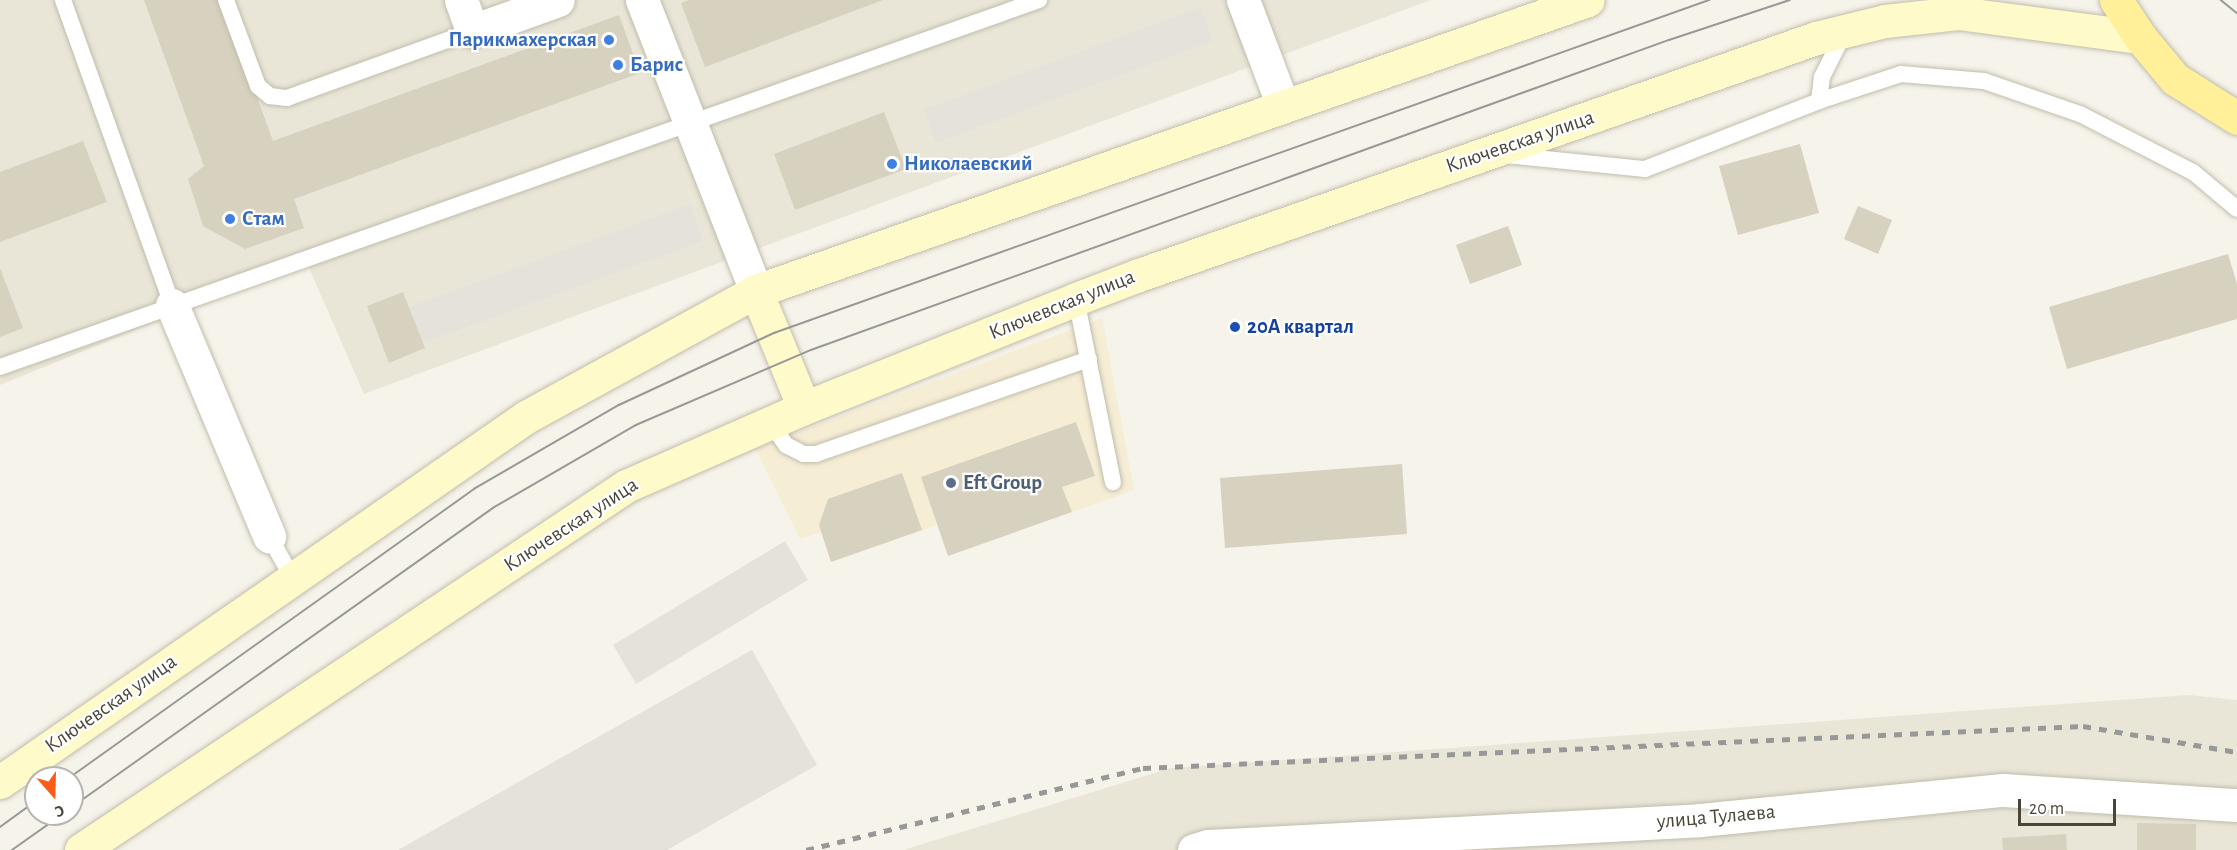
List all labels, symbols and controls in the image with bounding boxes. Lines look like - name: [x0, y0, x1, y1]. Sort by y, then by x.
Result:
- place label: Парикмахерская: [449, 27, 597, 53]
- marker: Парикмахерская: [602, 33, 616, 47]
- place label: Барис: [630, 52, 683, 78]
- marker: Барис: [611, 58, 625, 72]
- street label: Ключевская улица: [1443, 105, 1597, 179]
- place label: Николаевский: [904, 151, 1033, 177]
- marker: Николаевский: [885, 157, 899, 171]
- place label: Стам: [242, 206, 285, 232]
- marker: Стам: [223, 212, 237, 226]
- street label: Ключевская улица: [985, 264, 1139, 346]
- place label: 20А квартал: [1247, 314, 1354, 340]
- marker: 20А квартал: [1228, 320, 1242, 334]
- place label: Eft Group: [963, 470, 1042, 496]
- street label: Ключевская улица: [499, 472, 643, 578]
- marker: Eft Group: [944, 476, 958, 490]
- street label: Ключевская улица: [40, 649, 182, 759]
- north arrow: [24, 766, 84, 826]
- scale bar: [2021, 787, 2118, 825]
- street label: улица Тулаева: [1656, 799, 1776, 835]
- text: 20 m: [2029, 800, 2064, 818]
- text: С: [53, 802, 66, 820]

